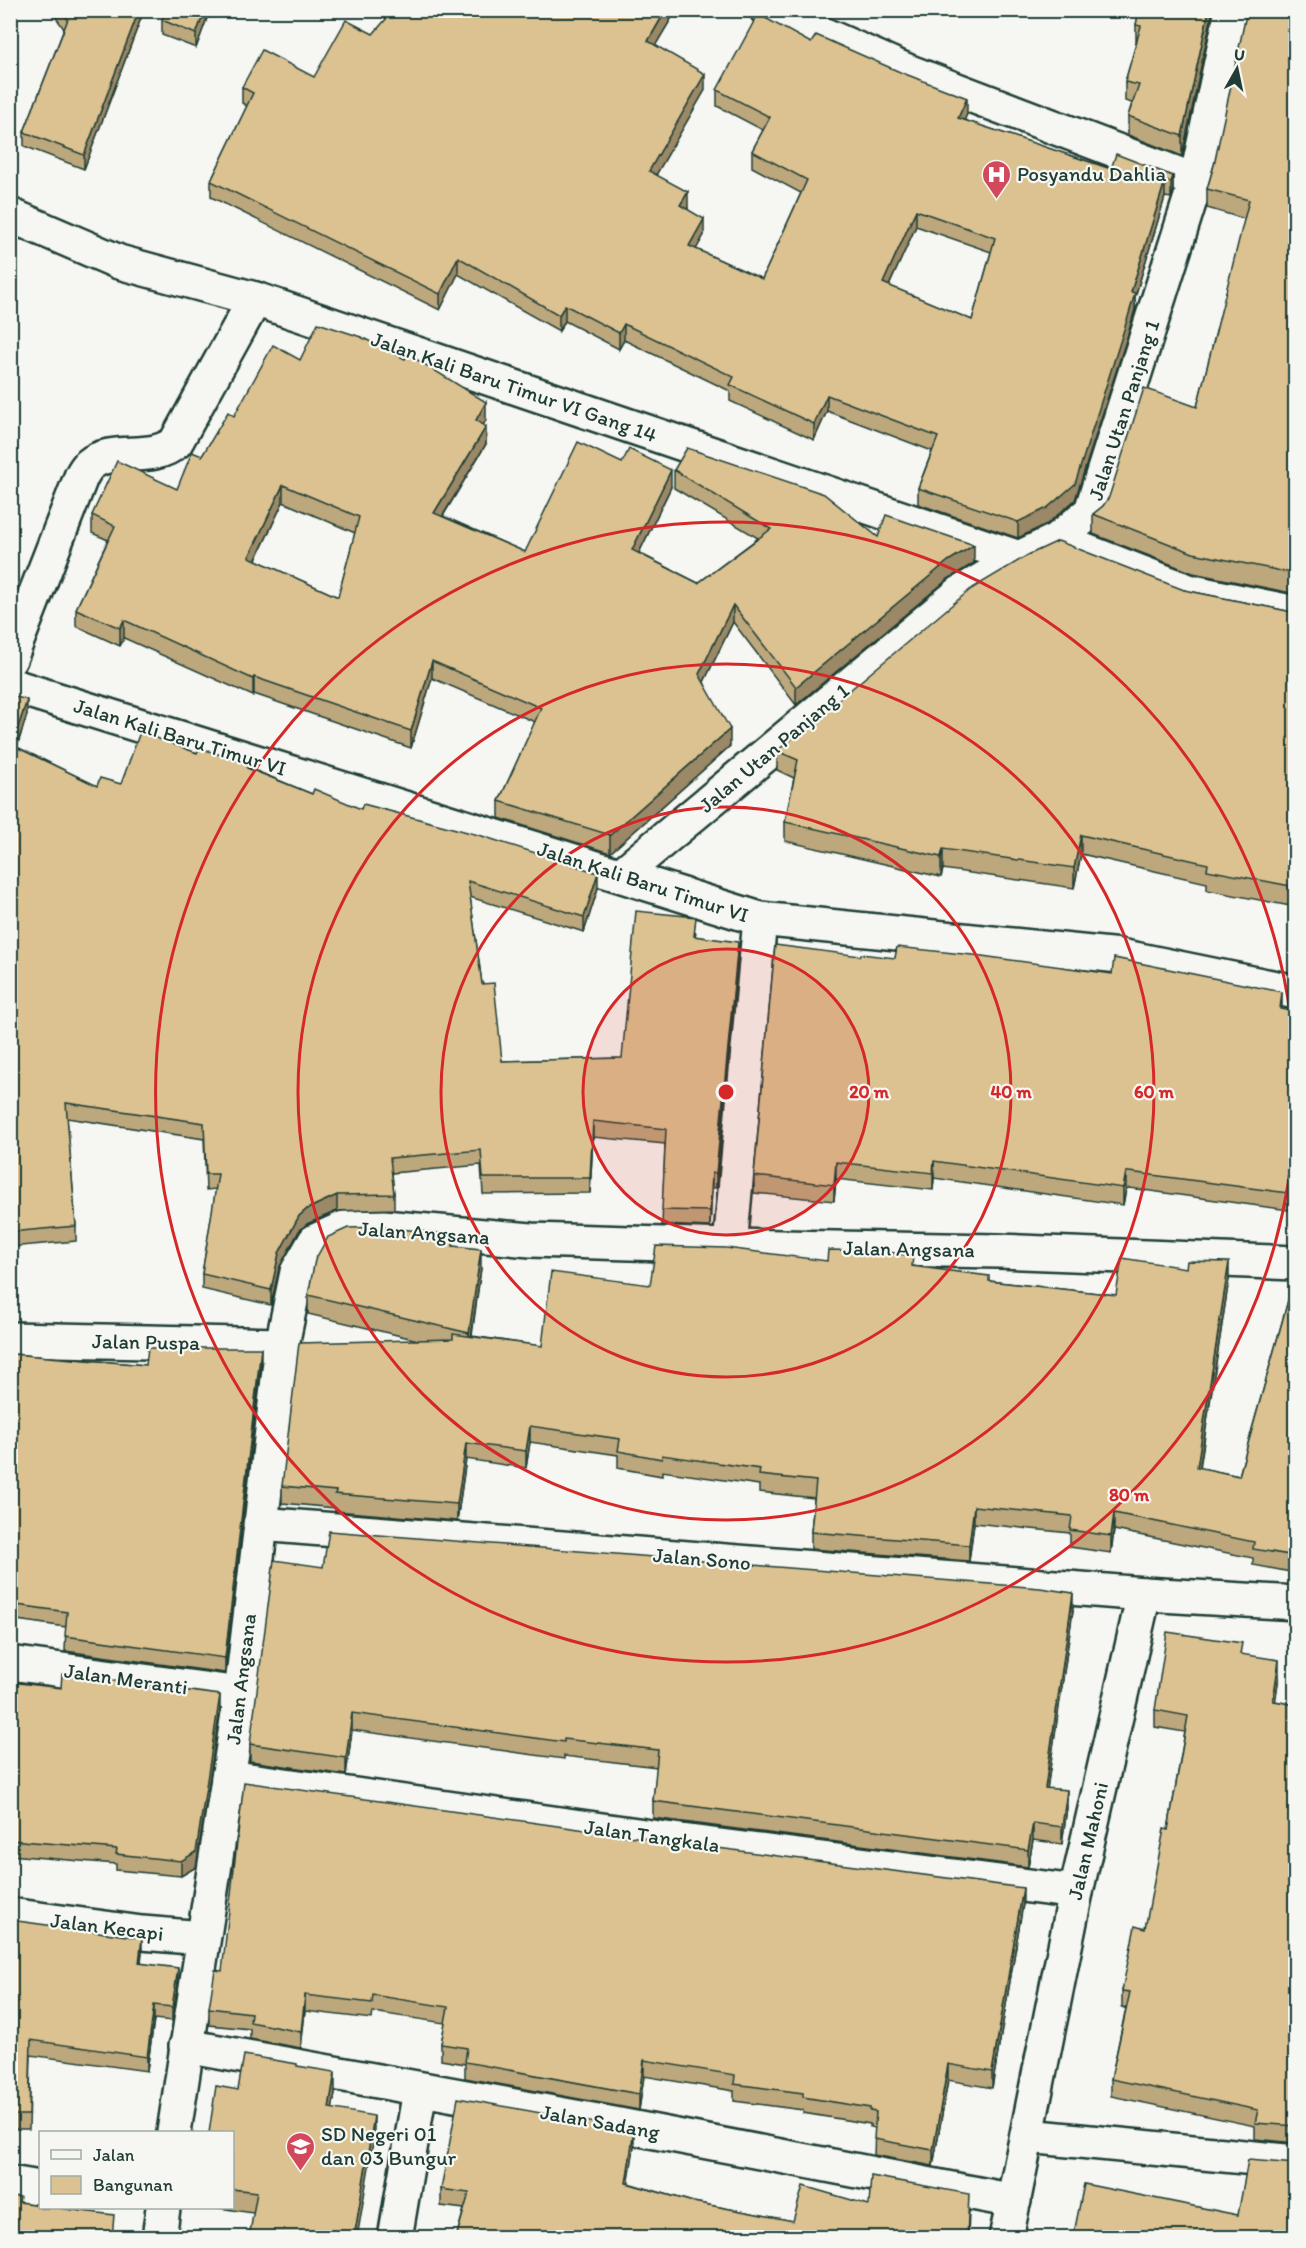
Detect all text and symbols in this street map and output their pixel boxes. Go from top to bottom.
north arrow [1207,39,1267,99]
text: U [1233,44,1246,65]
hospital icon: Posyandu Dahlia [980,158,1012,200]
place label: Posyandu Dahlia [1017,161,1166,186]
street label: Jalan Utan Panjang 1 [1083,316,1165,503]
street label: Jalan Kali Baru Timur VI Gang 14 [368,326,661,447]
street label: Jalan Utan Panjang 1 [694,677,854,818]
street label: Jalan Kali Baru Timur VI [71,692,289,781]
street label: Jalan Kali Baru Timur VI [534,836,752,928]
text: 20 m [849,1081,890,1103]
text: 40 m [990,1081,1032,1103]
text: 60 m [1134,1081,1175,1103]
centre of rings [716,1082,736,1102]
street label: Jalan Angsana [358,1215,491,1250]
street label: Jalan Angsana [843,1235,975,1262]
street label: Jalan Puspa [92,1328,200,1355]
text: 80 m [1109,1484,1150,1506]
street label: Jalan Sono [652,1542,752,1575]
street label: Jalan Angsana [220,1612,261,1746]
street label: Jalan Meranti [63,1657,189,1700]
street label: Jalan Mahoni [1062,1780,1113,1902]
street label: Jalan Tangkala [583,1814,721,1857]
street label: Jalan Kecapi [49,1907,165,1946]
street label: Jalan Sadang [539,2099,662,2144]
place label: SD Negeri 01 dan 03 Bungur [321,2121,457,2170]
school or university icon: SD Negeri 01 dan 03 Bungur [284,2130,316,2172]
legend [39,2131,234,2209]
text: Jalan [93,2144,135,2166]
text: Bangunan [93,2174,173,2196]

